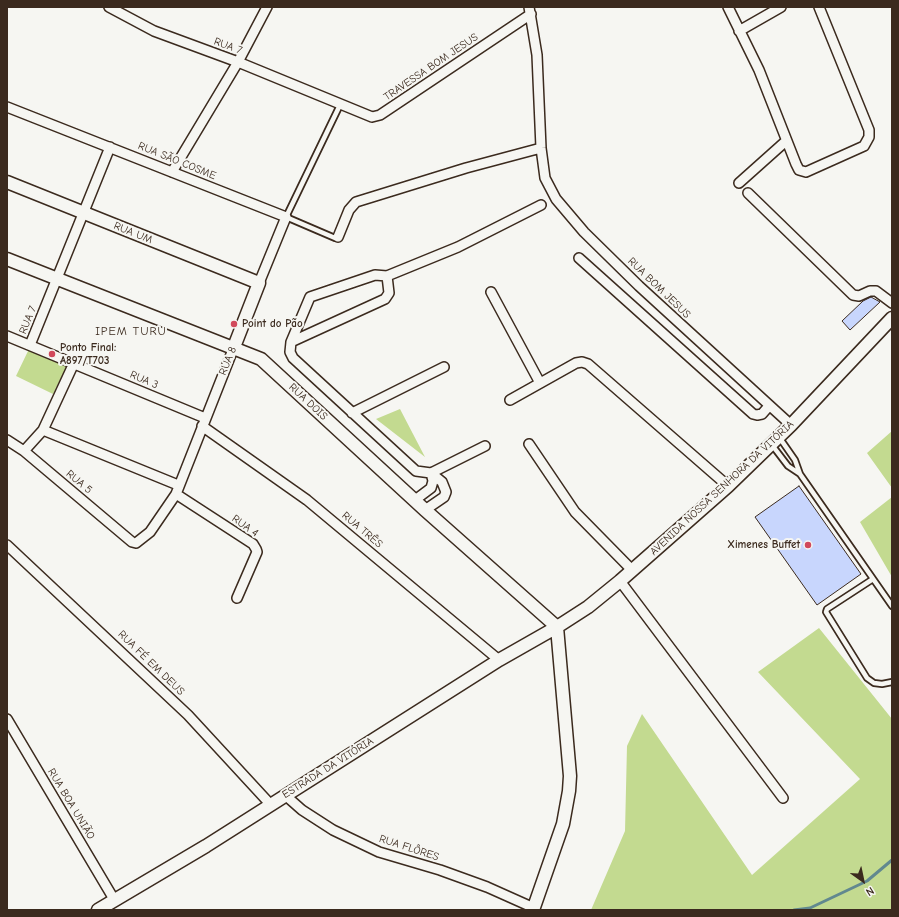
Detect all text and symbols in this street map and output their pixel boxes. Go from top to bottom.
street label: TRAVESSA BOM JESUS [381,30,481,104]
street label: RUA 7 [212,35,244,57]
street label: RUA SÃO COSME [136,139,218,183]
street label: RUA UM [112,219,154,247]
street label: RUA BOM JESUS [625,255,693,321]
street label: RUA 7 [16,304,40,336]
place label: Point do Pão [242,317,303,331]
marker: Point do Pão [229,319,239,329]
district label: IPEM TURU [95,325,167,339]
place label: Ponto Final: A897/T703 [60,341,116,367]
street label: RUA 8 [216,345,240,377]
marker: Ponto Final: A897/T703 [47,349,57,359]
street label: RUA 3 [128,368,160,392]
street label: RUA DOIS [286,381,330,423]
street label: AVENIDA NOSSA SENHORA DA VITÓRIA [647,418,797,558]
street label: RUA 5 [63,467,95,497]
street label: RUA TRÊS [339,509,385,551]
street label: RUA 4 [229,512,261,540]
place label: Ximenes Buffet [727,538,800,552]
marker: Ximenes Buffet [803,540,813,550]
street label: RUA FÉ EM DEUS [115,628,187,698]
street label: ESTRADA DA VITÓRIA [280,735,376,801]
street label: RUA BOA UNIÃO [45,766,97,842]
street label: RUA FLÔRES [378,832,440,864]
north arrow [843,861,883,901]
text: N [863,884,876,899]

